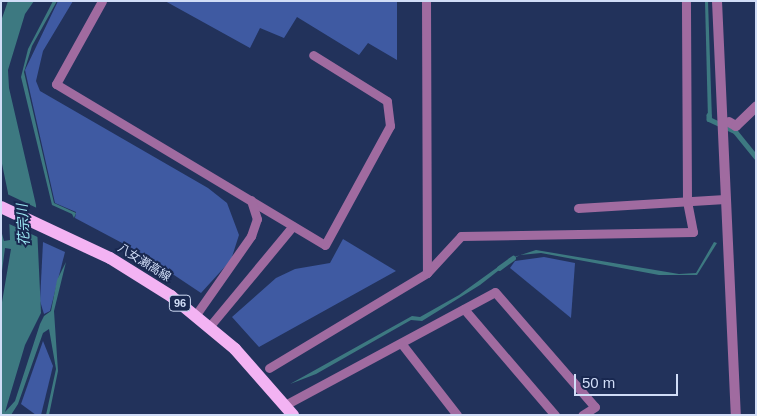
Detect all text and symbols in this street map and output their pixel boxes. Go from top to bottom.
water label: 花宗川 [14,204,32,246]
street label: 八女瀬高線 [115,241,173,285]
road number: 96 [169,294,191,312]
scale bar [577,364,681,396]
text: 50 m [582,374,615,391]

